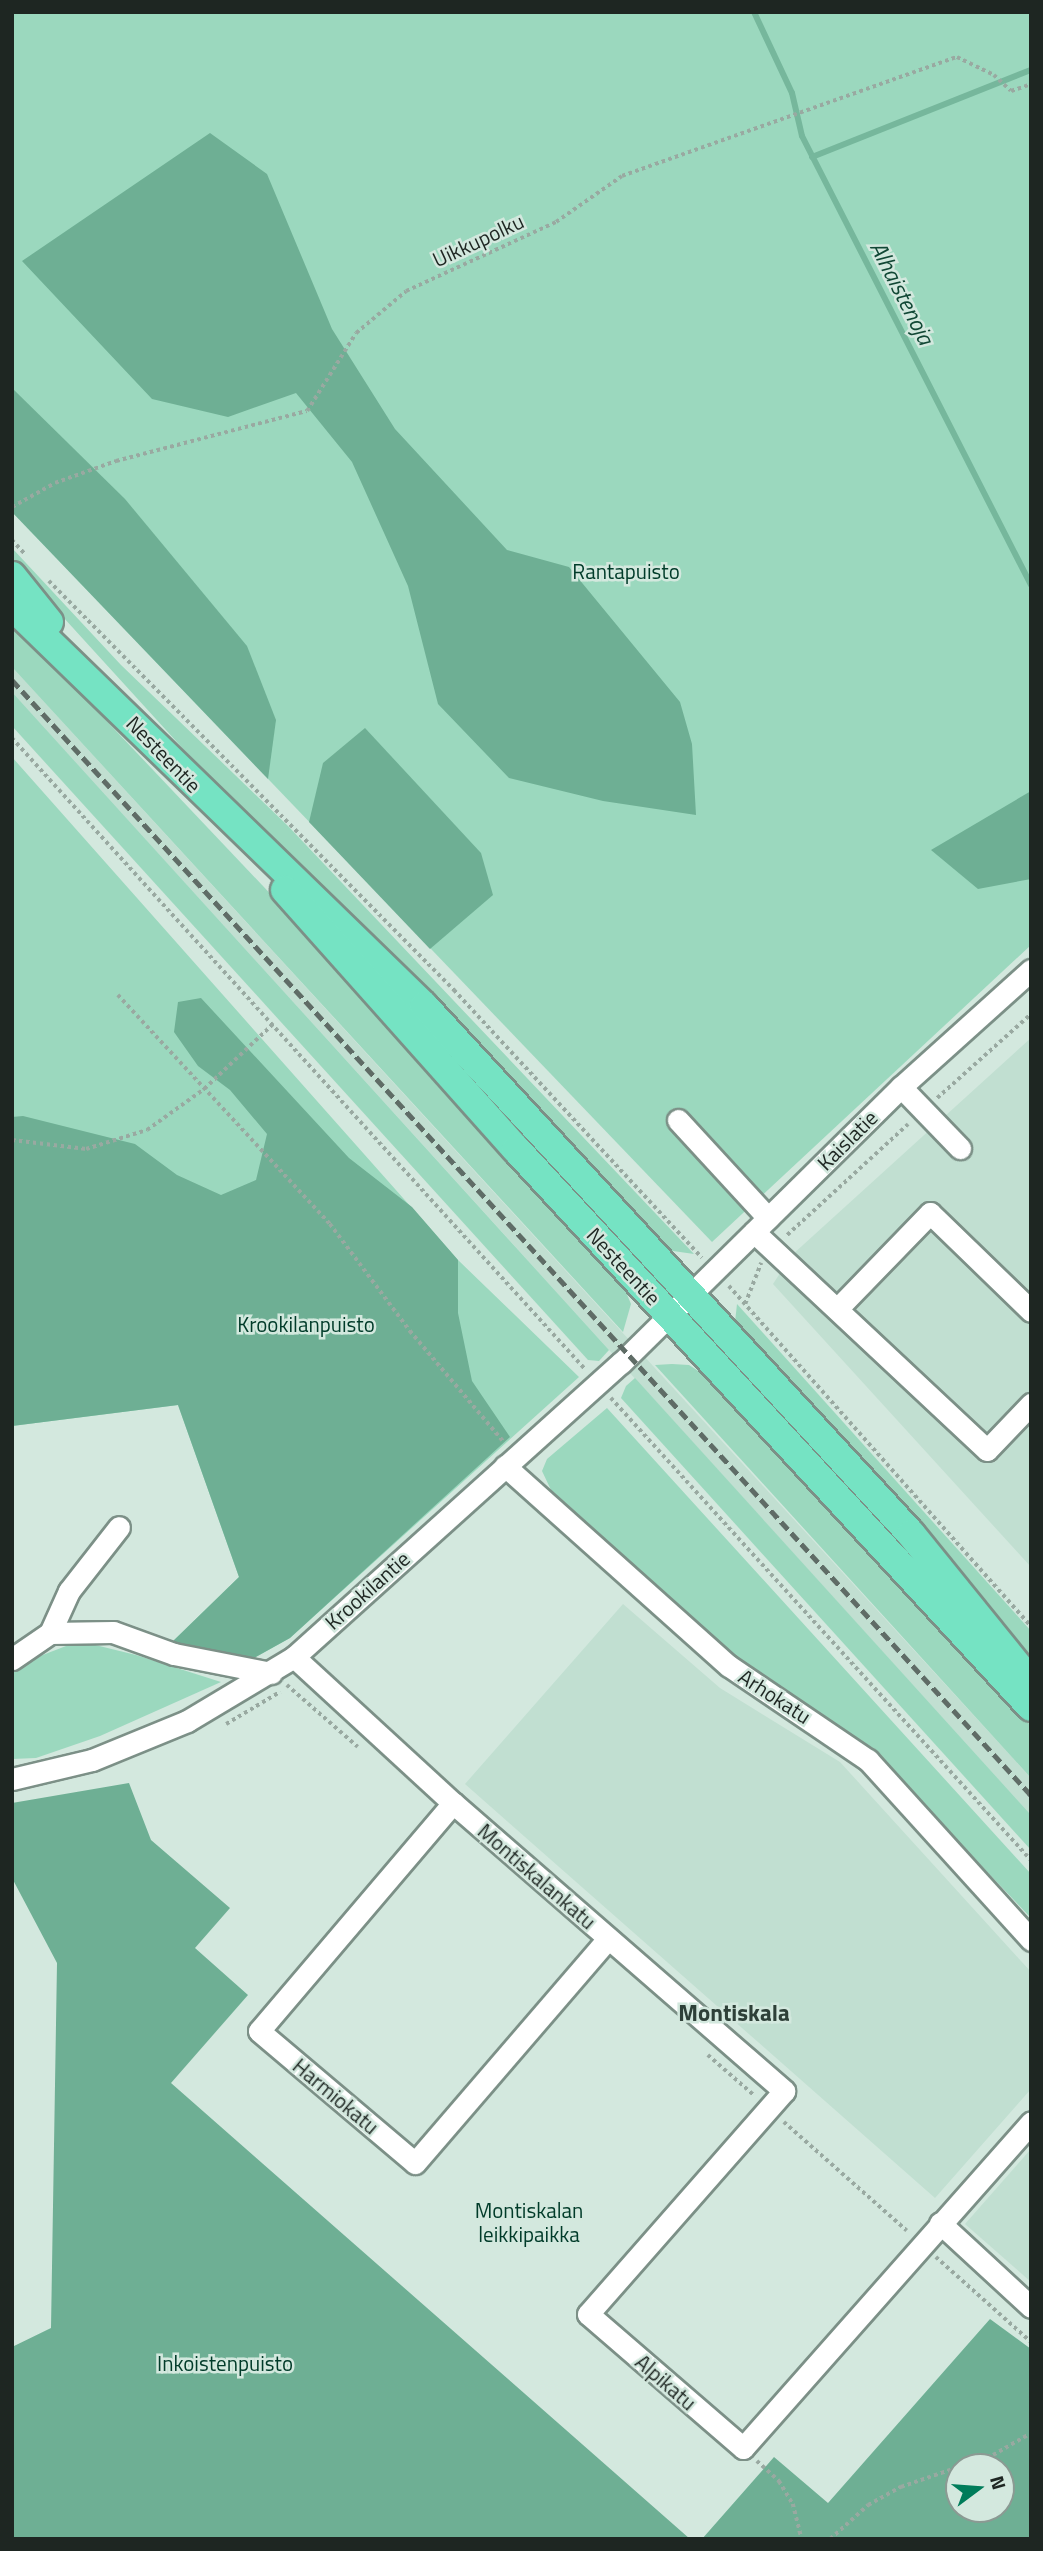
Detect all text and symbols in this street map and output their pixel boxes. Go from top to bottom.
street label: Uikkupolku [428,208,528,272]
water label: Alhaistenoja [864,237,940,349]
park label: Rantapuisto [572,558,680,584]
street label: Nesteentie [121,710,207,798]
street label: Kaislatie [812,1105,882,1175]
street label: Nesteentie [582,1222,666,1310]
park label: Krookilanpuisto [237,1311,375,1337]
street label: Krookilantie [320,1546,414,1634]
street label: Arhokatu [734,1663,816,1729]
street label: Montiskalankatu [473,1818,601,1934]
district label: Montiskala [678,1999,790,2027]
street label: Harmiokatu [288,2053,384,2139]
park label: Montiskalan leikkipaikka [475,2197,583,2247]
street label: Alpikatu [631,2349,701,2415]
park label: Inkoistenpuisto [157,2350,293,2376]
north arrow [945,2453,1015,2523]
text: N [983,2472,1014,2493]

